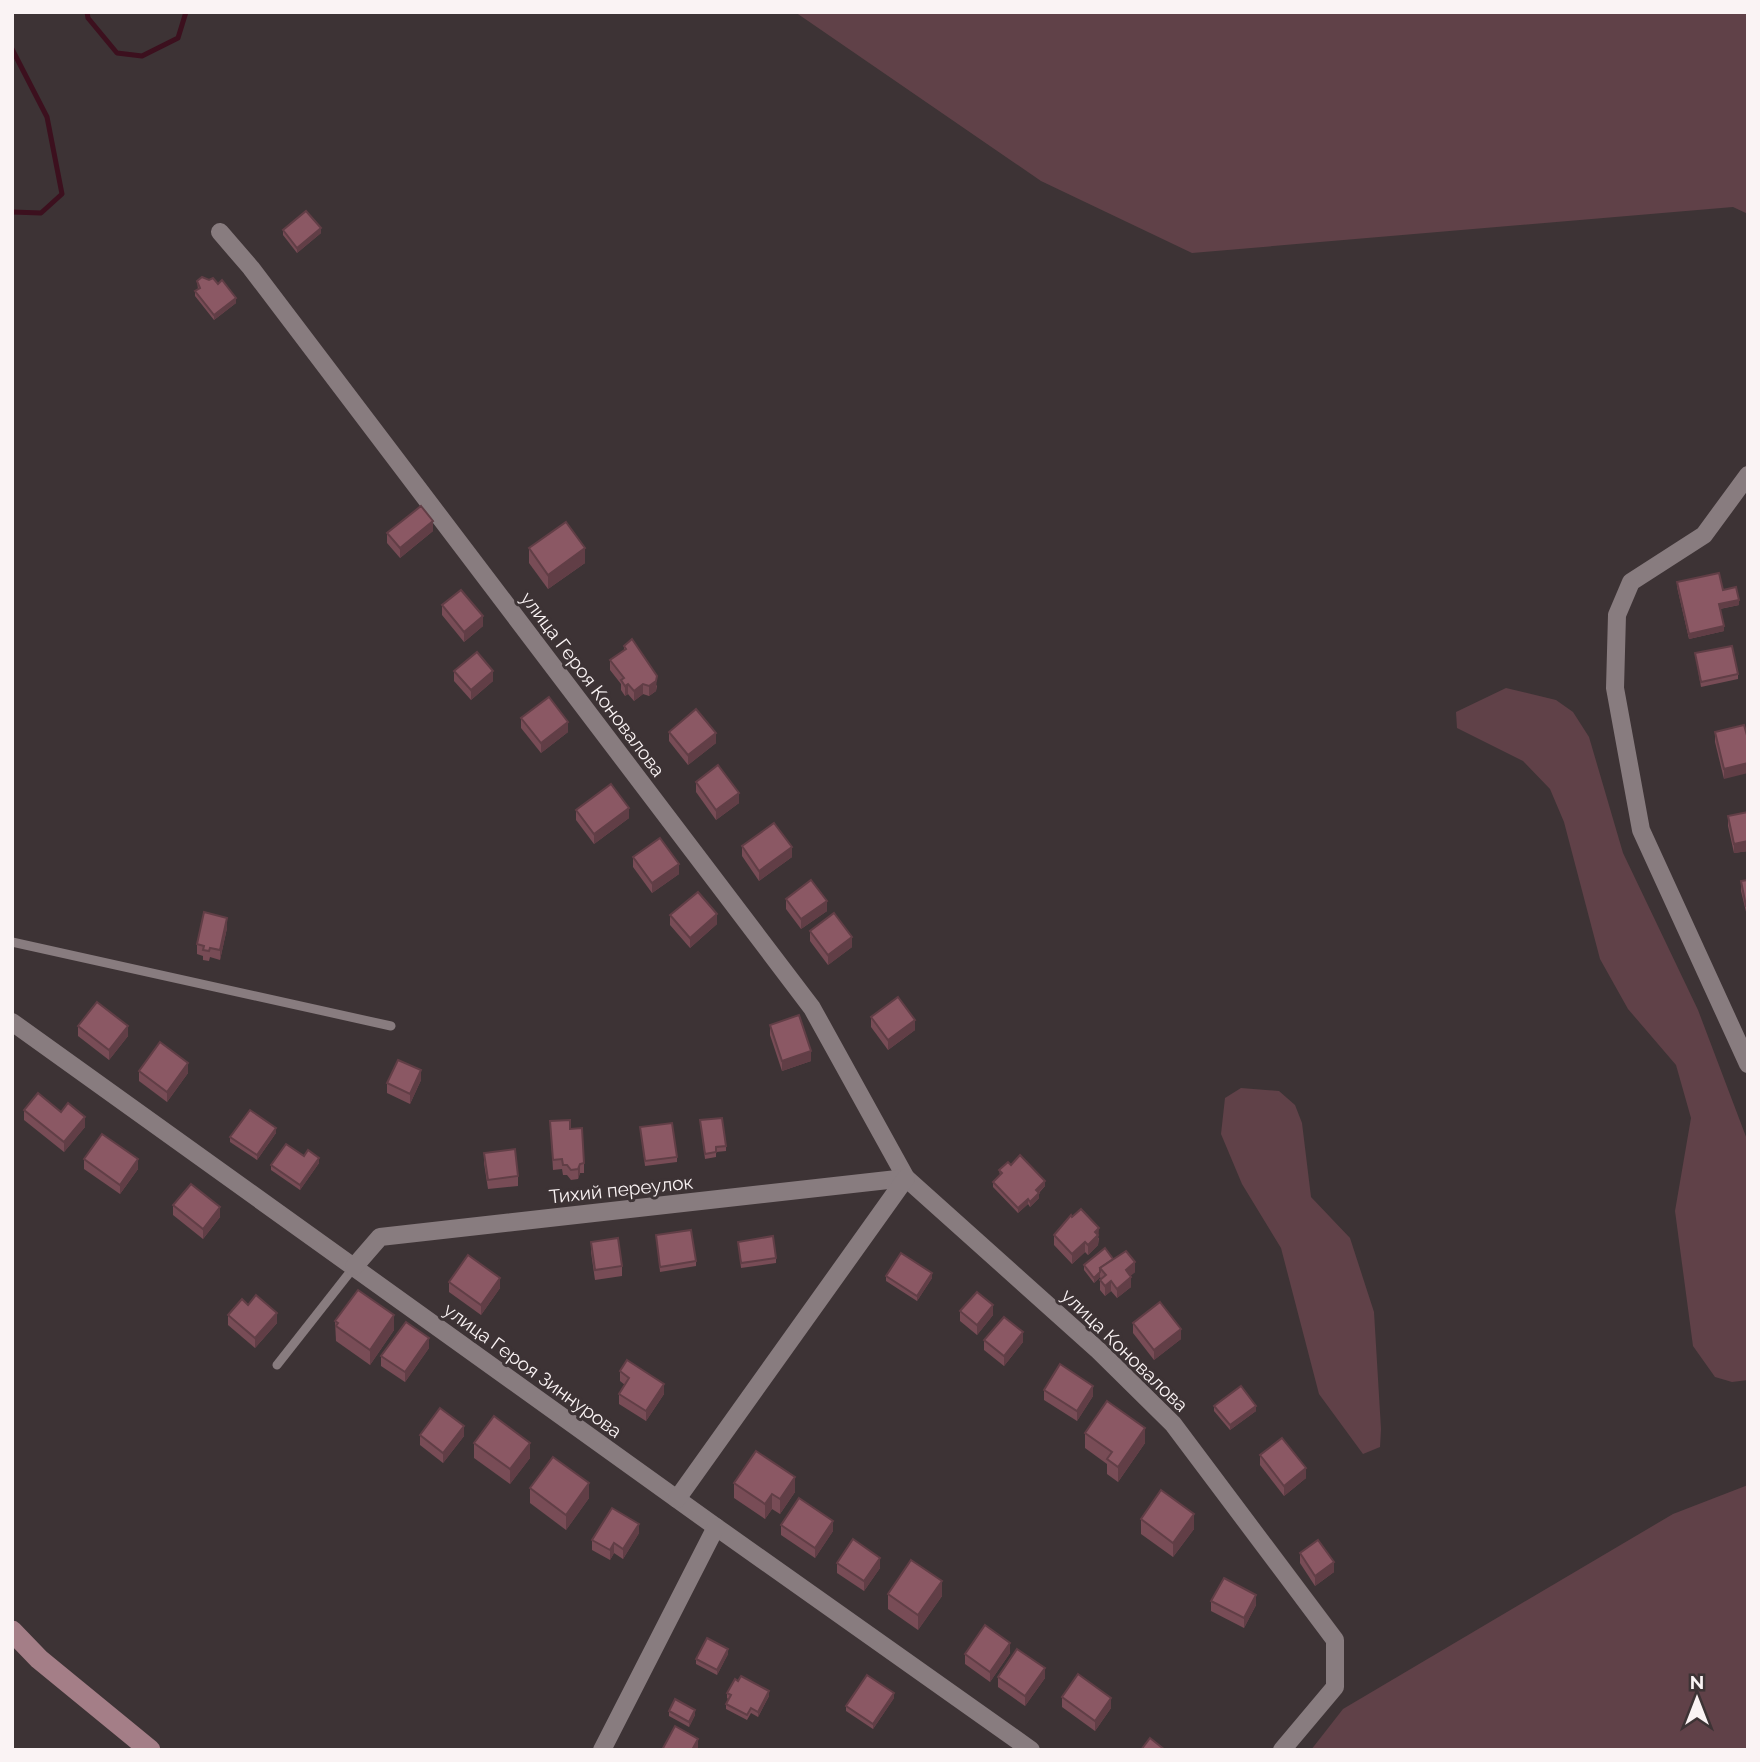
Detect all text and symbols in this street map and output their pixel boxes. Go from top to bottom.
street label: улица Героя Коновалова [516,587,670,781]
street label: Тихий переулок [548,1170,694,1208]
street label: улица Коновалова [1057,1284,1193,1416]
street label: улица Героя Зиннурова [440,1298,626,1442]
north arrow [1662,1664,1732,1734]
text: N [1690,1671,1704,1693]

